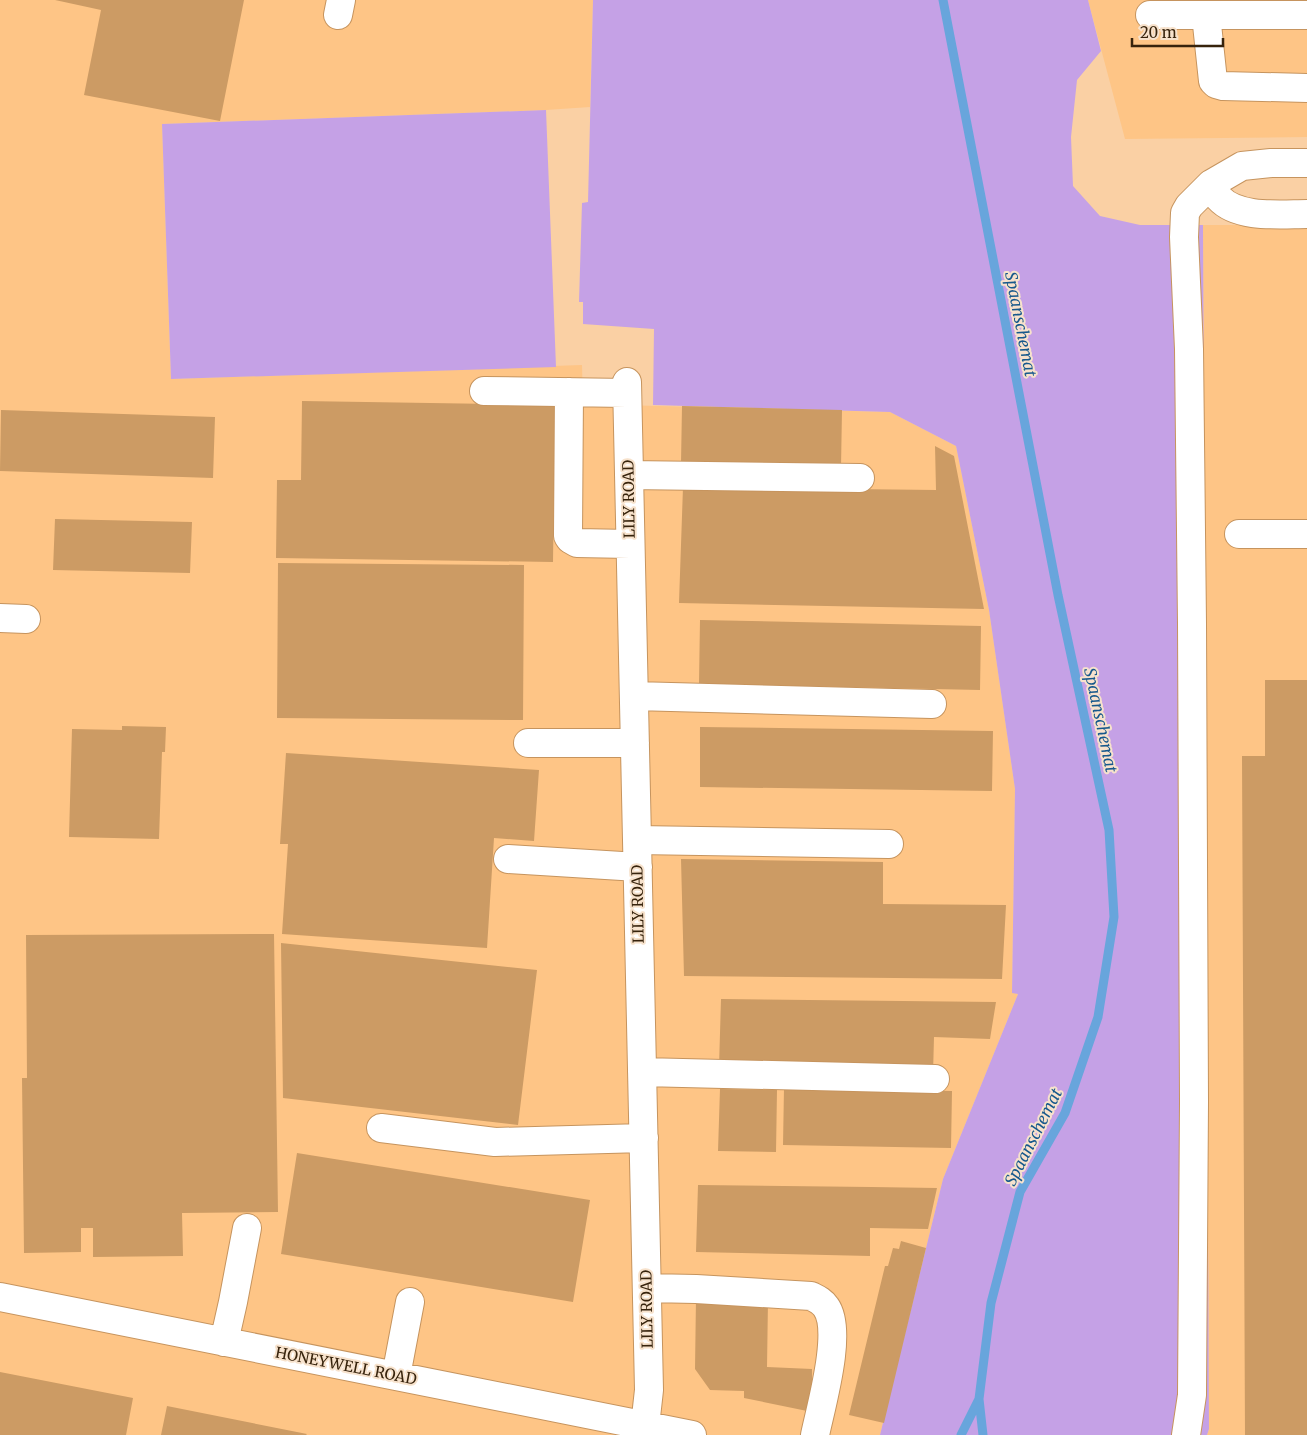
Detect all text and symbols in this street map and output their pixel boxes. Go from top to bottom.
scale bar [1132,15,1223,47]
text: 20 m [1140,23,1177,42]
water label: Spaanschemat [1001,270,1041,379]
street label: LILY ROAD [618,460,639,538]
water label: Spaanschemat [1080,666,1122,775]
street label: LILY ROAD [627,865,648,943]
water label: Spaanschemat [1000,1085,1066,1189]
street label: LILY ROAD [636,1270,657,1348]
street label: HONEYWELL ROAD [274,1342,418,1389]

